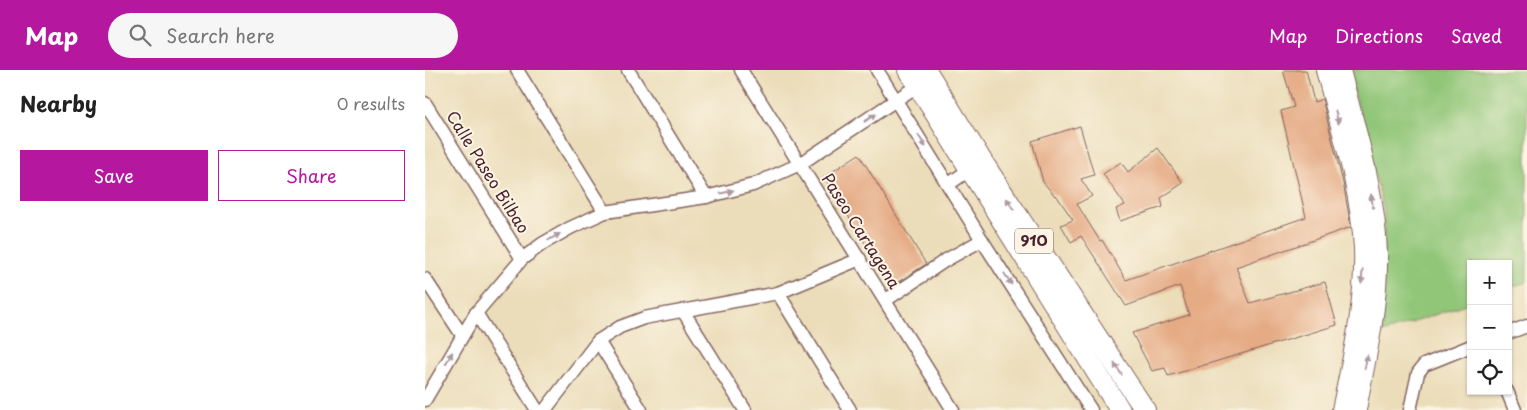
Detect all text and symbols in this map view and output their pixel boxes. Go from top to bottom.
search box [108,13,458,58]
text: Map [25,17,78,53]
icon: search [126,21,154,49]
text: Search here [166,21,275,49]
text: Map [1269,22,1307,49]
text: Directions [1335,22,1423,49]
text: Saved [1451,22,1502,49]
text: Nearby [20,87,97,119]
text: 0 results [337,91,405,115]
street label: Calle Paseo Bilbao [441,105,536,238]
one-way arrow [1333,110,1341,125]
one-way arrow [863,113,877,122]
one-way arrow [917,134,926,147]
button: Save [20,150,208,201]
button: Share [218,150,405,201]
street label: Paseo Cartagena [817,168,907,293]
one-way arrow [719,188,734,196]
one-way arrow [1368,192,1376,208]
one-way arrow [1006,197,1015,211]
road number: 910 [1015,228,1053,254]
one-way arrow [548,232,561,241]
map controls [1467,260,1512,395]
button: + [1467,260,1512,305]
one-way arrow [1358,269,1366,285]
one-way arrow [1003,272,1013,285]
button: − [1467,305,1512,350]
button: locate [1467,350,1512,395]
one-way arrow [445,351,454,365]
one-way arrow [1362,354,1370,370]
one-way arrow [1114,363,1123,376]

